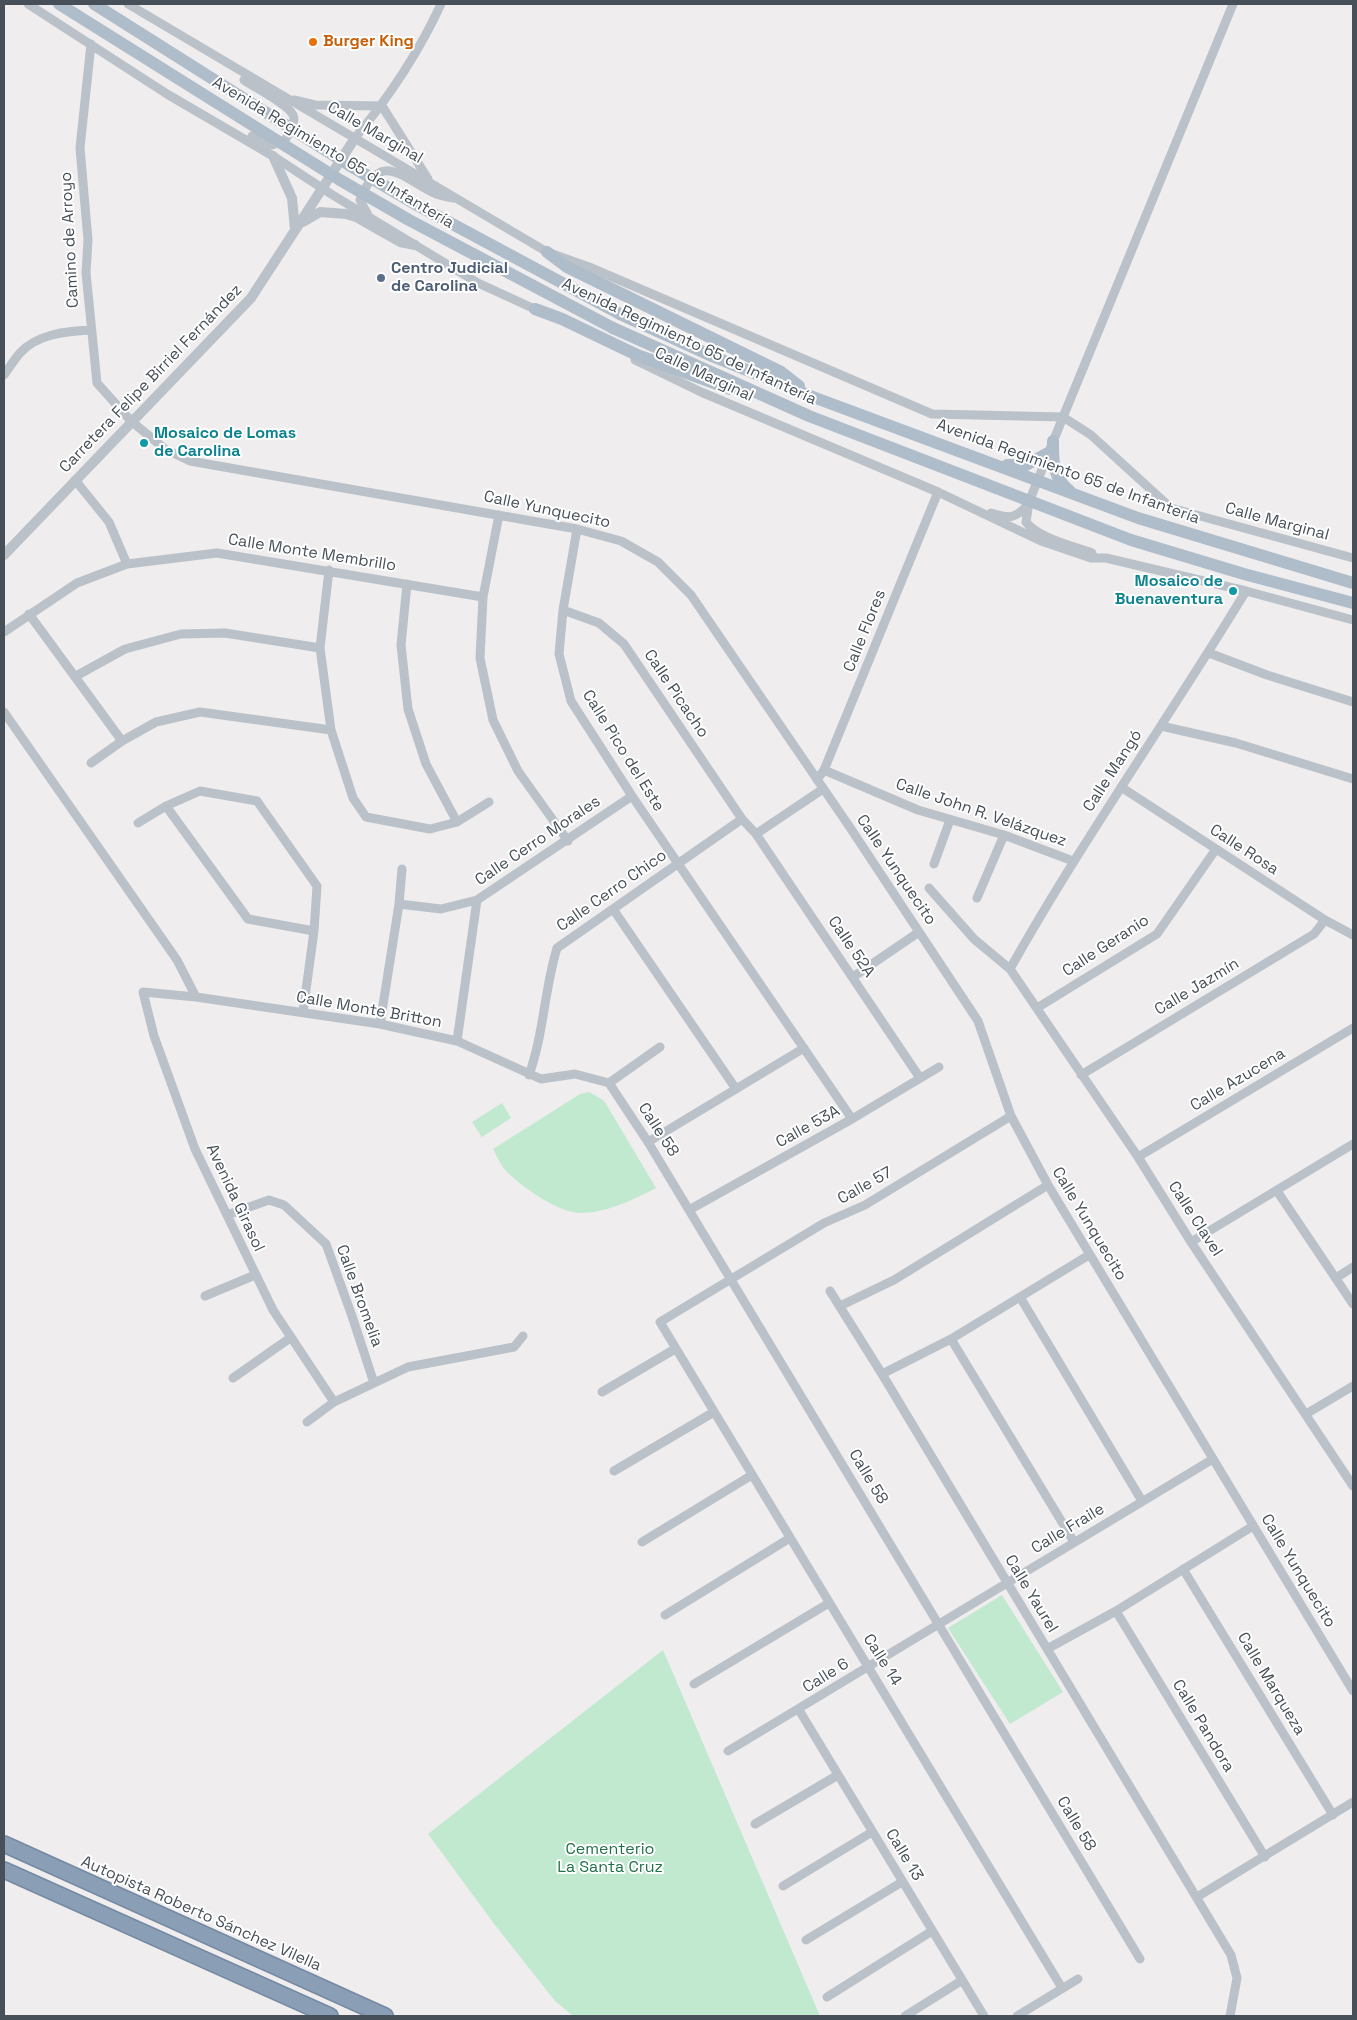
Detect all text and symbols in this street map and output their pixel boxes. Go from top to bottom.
place label: Burger King [323,32,414,52]
marker: Burger King [307,36,319,48]
street label: Avenida Regimiento 65 de Infantería [209,73,457,233]
street label: Calle Marginal [324,98,426,168]
street label: Camino de Arroyo [57,171,83,309]
place label: Centro Judicial de Carolina [391,259,508,297]
marker: Centro Judicial de Carolina [375,272,387,284]
street label: Avenida Regimiento 65 de Infantería [559,274,819,410]
street label: Carretera Felipe Birriel Fernández [56,281,246,477]
street label: Calle Marginal [652,344,756,406]
street label: Avenida Regimiento 65 de Infantería [934,415,1202,529]
place label: Mosaico de Lomas de Carolina [154,424,296,462]
marker: Mosaico de Lomas de Carolina [138,437,150,449]
street label: Calle Yunquecito [482,487,612,533]
street label: Calle Marginal [1223,499,1331,545]
street label: Calle Monte Membrillo [227,530,397,576]
place label: Mosaico de Buenaventura [1115,572,1223,610]
marker: Mosaico de Buenaventura [1227,585,1239,597]
street label: Calle Flores [840,587,890,675]
street label: Calle Picacho [639,646,713,742]
street label: Calle Pico del Este [578,687,668,815]
street label: Calle Mangó [1079,726,1147,816]
street label: Calle John R. Velázquez [893,775,1069,851]
street label: Calle Cerro Morales [472,792,604,890]
street label: Calle Yunquecito [852,811,940,929]
street label: Calle Rosa [1206,821,1282,879]
street label: Calle Cerro Chico [553,846,671,936]
street label: Calle Geranio [1059,911,1153,981]
street label: Calle 52A [823,913,879,981]
street label: Calle Jazmín [1151,954,1243,1020]
street label: Calle Monte Britton [295,988,443,1032]
street label: Calle Azucena [1187,1044,1289,1116]
street label: Calle 58 [633,1099,683,1161]
street label: Calle 53A [773,1102,843,1152]
street label: Avenida Girasol [202,1141,268,1255]
street label: Calle 57 [834,1163,896,1209]
street label: Calle Yunquecito [1048,1164,1130,1284]
street label: Calle Clavel [1164,1178,1226,1260]
street label: Calle Bromelia [332,1242,386,1350]
street label: Calle 58 [844,1446,892,1508]
street label: Calle Fraile [1028,1500,1108,1558]
street label: Calle Yunquecito [1257,1511,1339,1631]
street label: Calle Yaurel [1000,1552,1062,1636]
street label: Calle Marqueza [1233,1629,1309,1739]
street label: Calle 14 [859,1630,905,1690]
street label: Calle 6 [799,1654,853,1698]
street label: Calle Pandora [1168,1676,1238,1776]
street label: Calle 58 [1052,1793,1100,1855]
street label: Calle 13 [881,1826,927,1884]
park label: Cementerio La Santa Cruz [557,1840,663,1878]
street label: Autopista Roberto Sánchez Vilella [78,1852,324,1976]

